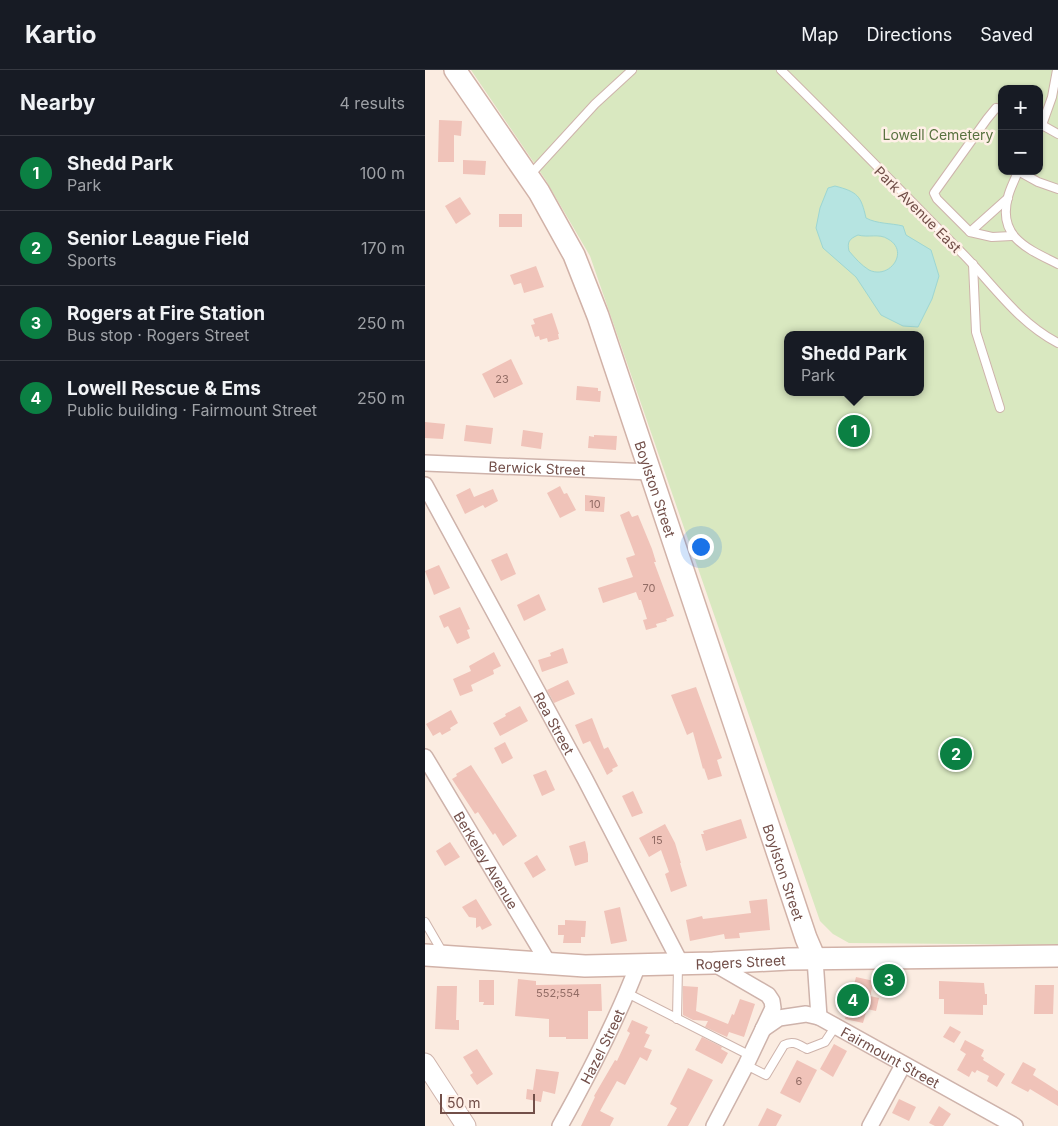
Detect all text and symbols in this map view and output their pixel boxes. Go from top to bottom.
text: Kartio [25,20,96,49]
text: Map [801,24,839,45]
text: Directions [867,24,952,45]
text: Saved [980,24,1033,45]
map controls [998,85,1043,175]
button: + [998,85,1043,130]
text: Nearby [20,90,95,115]
text: 4 results [340,93,405,113]
park label: Lowell Cemetery [883,126,994,143]
button: − [998,130,1043,175]
text: Shedd Park [67,152,173,175]
street label: Park Avenue East [871,162,965,256]
text: 1 [33,163,39,183]
text: 100 m [360,163,405,183]
text: Park [67,175,101,195]
text: Senior League Field [67,227,249,250]
text: 2 [31,238,41,258]
text: 170 m [361,238,405,258]
text: Sports [67,250,116,270]
text: Rogers at Fire Station [67,302,265,325]
text: 3 [31,313,41,333]
text: 250 m [357,313,405,333]
text: Bus stop · Rogers Street [67,325,249,345]
popup [784,331,924,396]
text: Shedd Park [801,342,907,365]
text: Park [801,365,835,385]
house number: 23 [495,372,509,386]
text: Lowell Rescue & Ems [67,377,261,400]
text: 4 [31,388,41,408]
text: 250 m [357,388,405,408]
text: Public building · Fairmount Street [67,400,317,420]
pin: 1 [838,412,870,450]
street label: Boylston Street [632,438,680,540]
street label: Berwick Street [488,457,586,478]
house number: 10 [589,497,601,511]
your location [688,534,714,560]
house number: 70 [643,581,656,595]
street label: Rea Street [531,689,579,758]
pin: 2 [940,735,972,773]
street label: Berkeley Avenue [451,808,522,912]
street label: Boylston Street [760,822,808,923]
house number: 15 [651,833,663,847]
street label: Rogers Street [695,951,786,972]
pin: 3 [873,961,905,999]
pin: 4 [837,981,869,1019]
house number: 552;554 [536,986,580,1000]
street label: Hazel Street [576,1006,627,1086]
street label: Fairmount Street [838,1023,943,1091]
house number: 6 [796,1074,803,1088]
scale bar [440,1091,535,1114]
text: 50 m [447,1094,481,1111]

